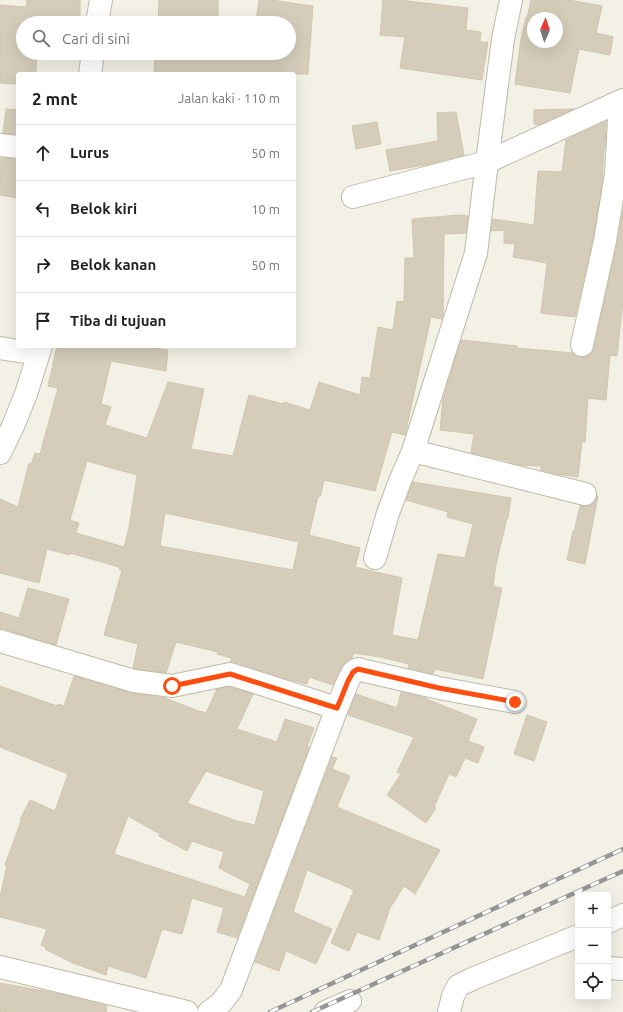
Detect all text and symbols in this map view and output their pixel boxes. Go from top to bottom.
north arrow [527,12,563,48]
search box [16,16,296,60]
icon: search [30,27,52,49]
text: Cari di sini [62,30,130,47]
text: 2 mnt [32,89,78,108]
text: Jalan kaki · 110 m [178,91,280,105]
icon: ahead [32,142,54,164]
text: Lurus [70,144,109,161]
text: 50 m [251,146,280,160]
icon: left [32,198,54,220]
text: Belok kiri [70,200,137,217]
text: 10 m [251,202,280,216]
icon: right [32,254,54,276]
text: Belok kanan [70,256,156,273]
text: 50 m [251,258,280,272]
icon: arrive [32,310,54,332]
text: Tiba di tujuan [70,312,166,329]
route start [163,677,181,695]
route end [506,693,524,711]
map controls [575,892,611,1000]
button: + [575,892,611,928]
button: − [575,928,611,964]
button: locate [575,964,611,1000]

